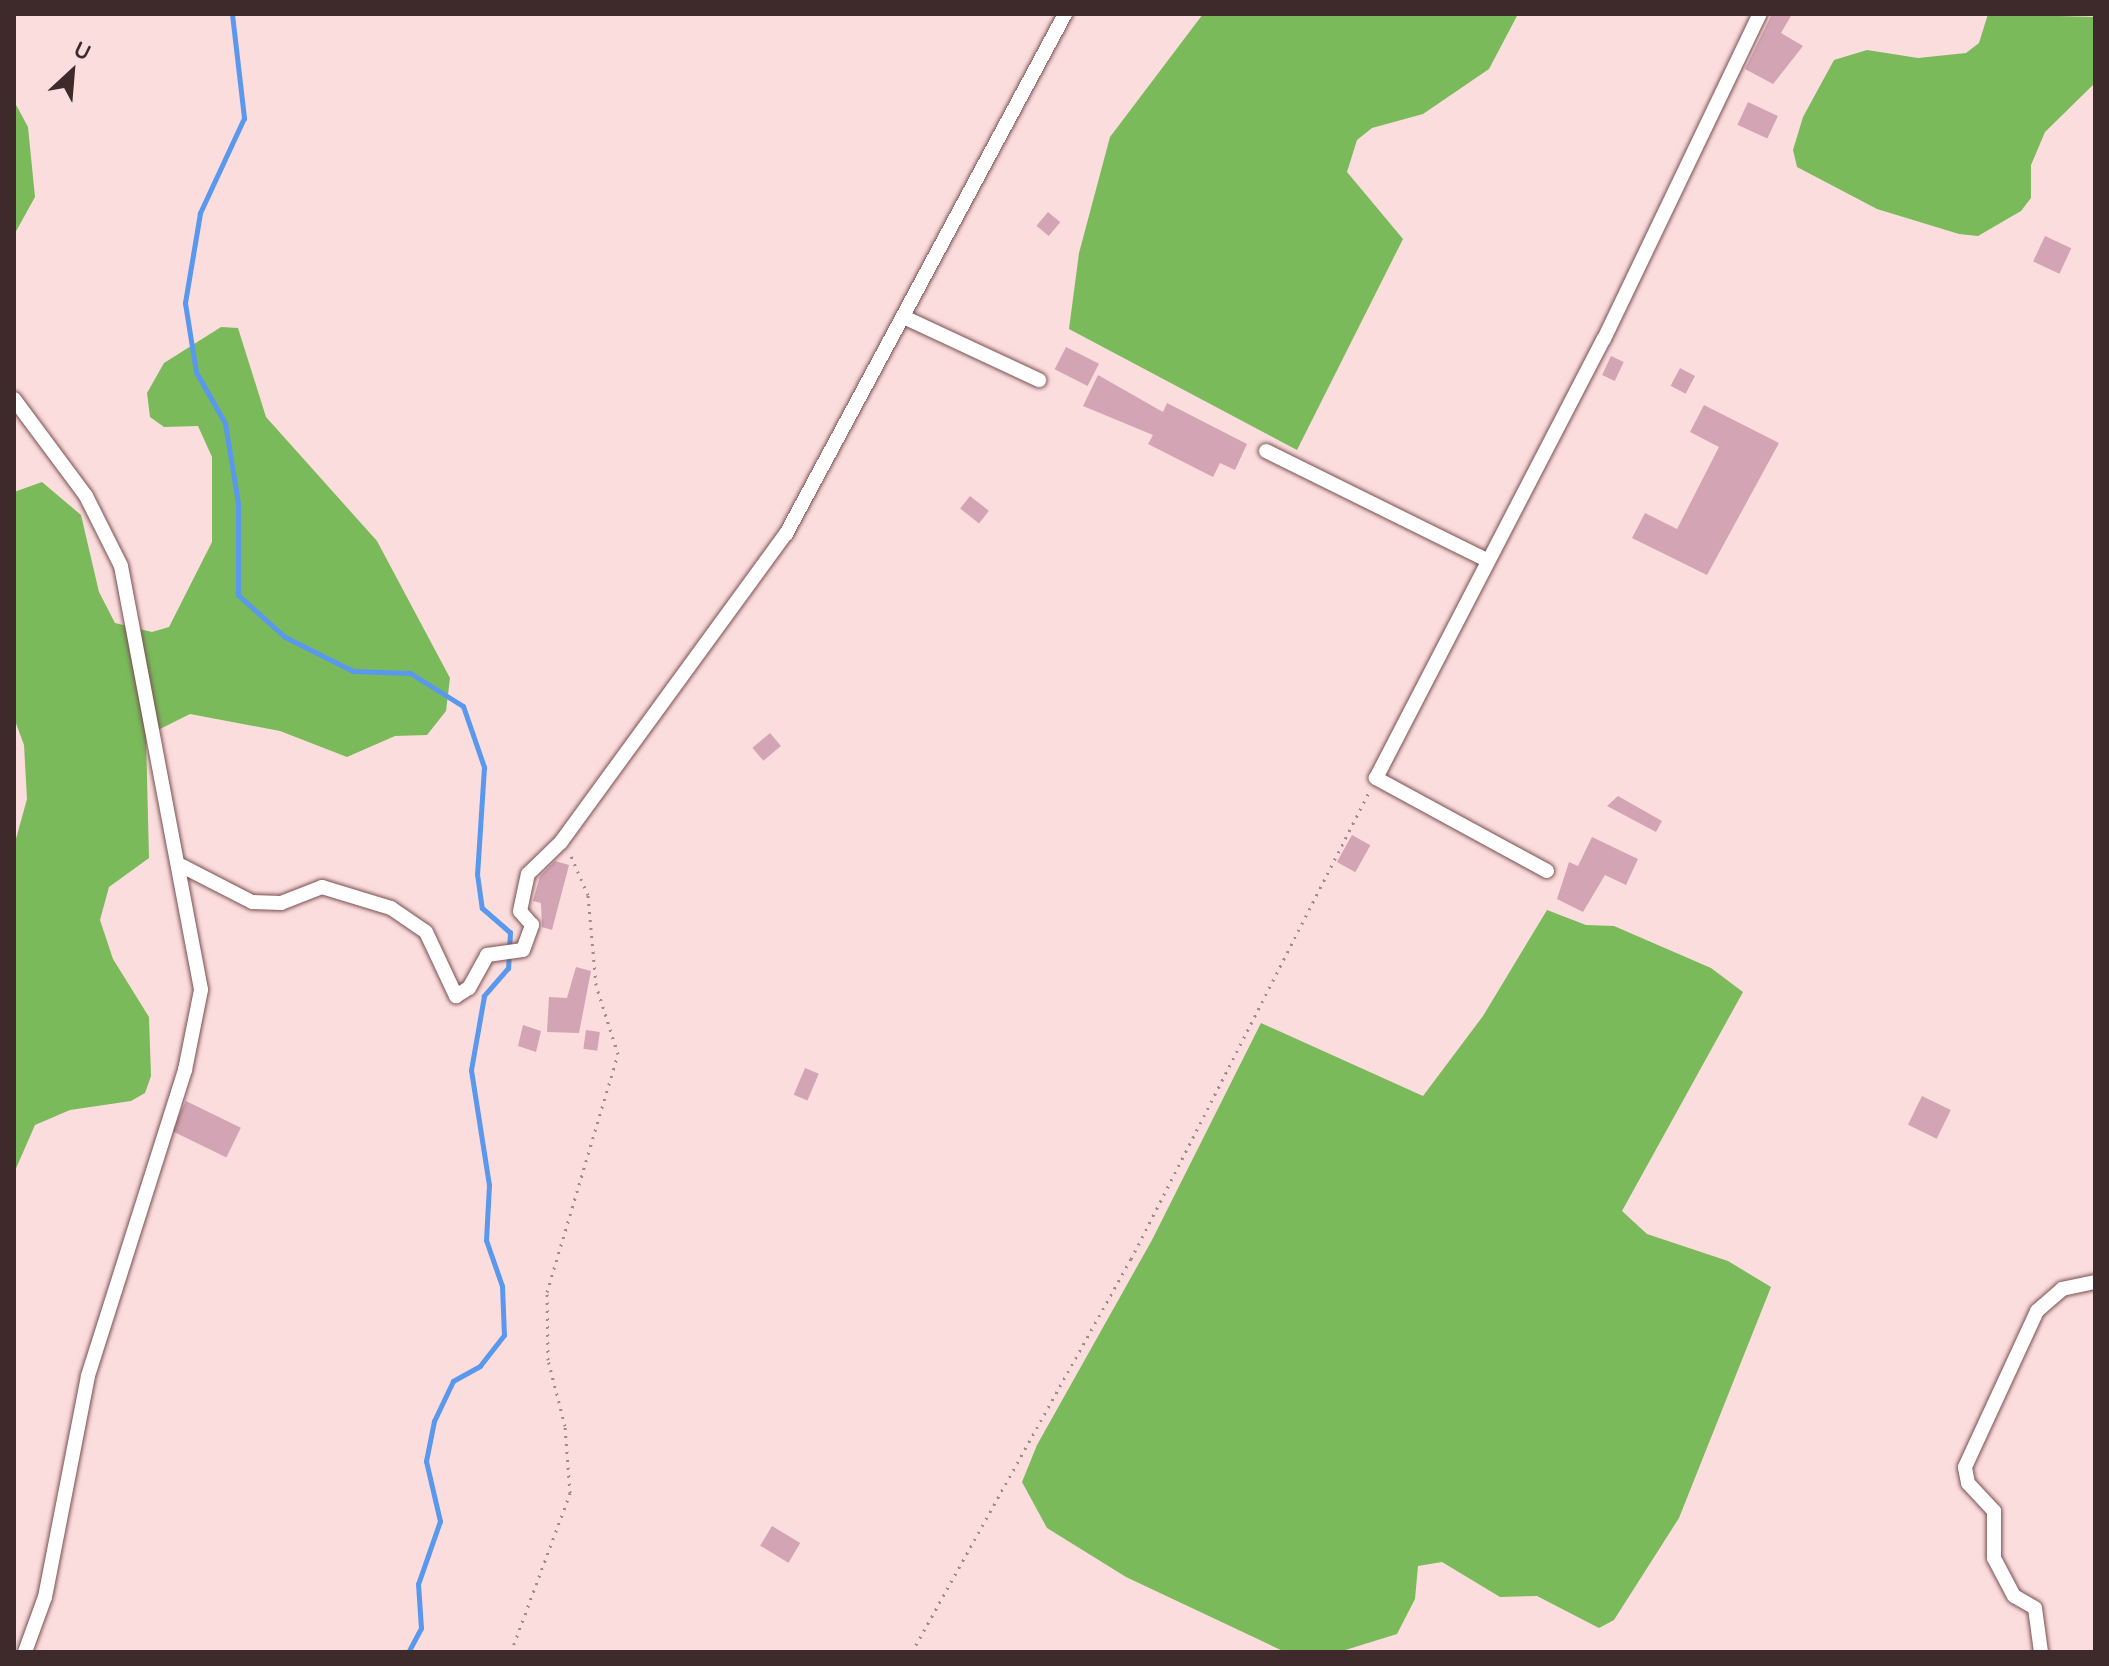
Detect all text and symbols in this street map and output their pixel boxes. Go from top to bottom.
north arrow [32,32,112,112]
text: U [69,34,96,66]

